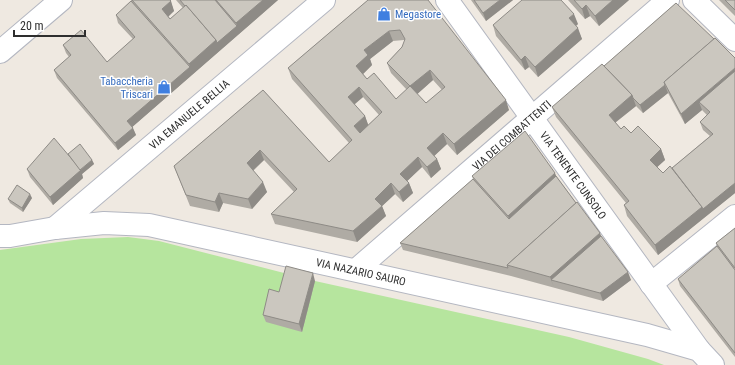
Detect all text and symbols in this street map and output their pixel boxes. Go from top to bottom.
shop icon: Megastore [376,6,392,22]
place label: Megastore [395,8,441,21]
scale bar [14,12,85,38]
text: 20 m [20,19,44,33]
place label: Tabaccheria Triscari [100,75,153,101]
street label: VIA EMANUELE BELLIA [147,77,233,152]
shop icon: Tabaccheria Triscari [156,79,172,95]
street label: VIA DEI COMBATTENTI [470,98,554,173]
street label: VIA TENENTE CUNSOLO [537,129,609,222]
street label: VIA NAZARIO SAURO [315,256,407,289]

